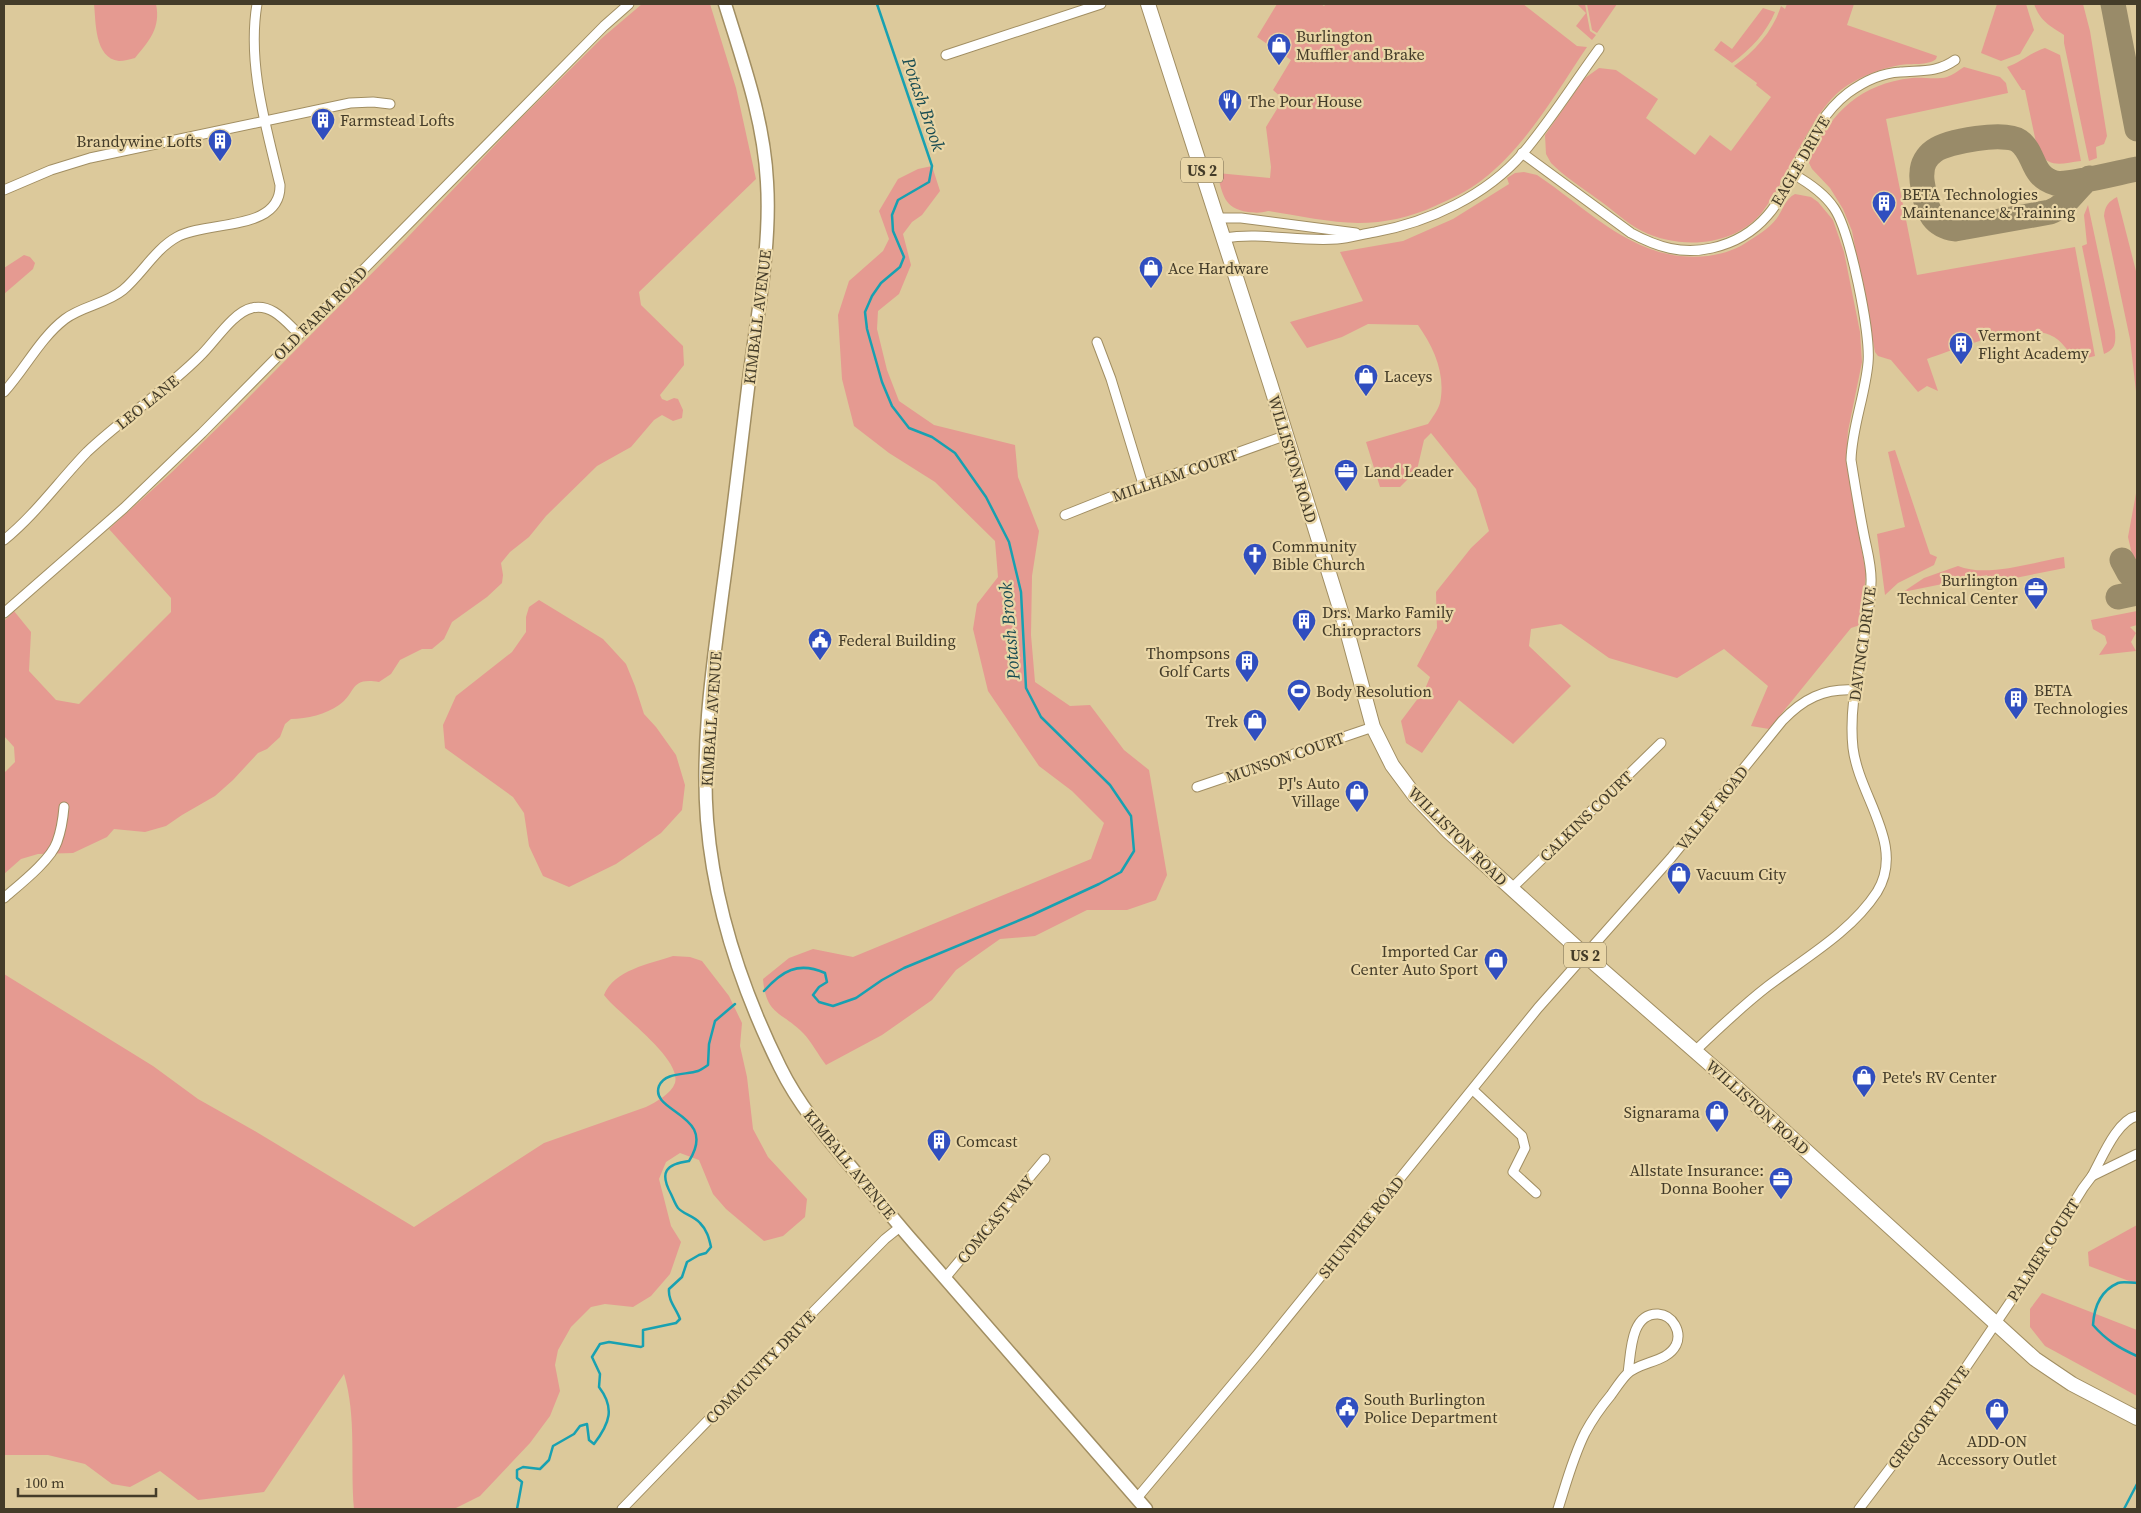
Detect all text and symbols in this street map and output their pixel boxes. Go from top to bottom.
place label: Burlington Muffler and Brake [1296,25,1425,65]
shop icon: Burlington Muffler and Brake [1266,32,1292,66]
water label: Potash Brook [896,53,952,155]
restaurant icon: The Pour House [1217,88,1243,122]
place label: The Pour House [1248,90,1362,112]
building icon: Farmstead Lofts [310,107,336,141]
place label: Farmstead Lofts [340,109,455,131]
street label: EAGLE DRIVE [1765,112,1835,210]
building icon: Brandywine Lofts [207,128,233,162]
place label: Brandywine Lofts [76,130,202,152]
road number: US 2 [1181,158,1223,182]
place label: BETA Technologies Maintenance & Training [1902,183,2075,223]
building icon: BETA Technologies Maintenance & Training [1871,190,1897,224]
street label: KIMBALL AVENUE [738,248,776,385]
shop icon: Ace Hardware [1138,255,1164,289]
place label: Ace Hardware [1168,257,1269,279]
street label: OLD FARM ROAD [268,261,372,365]
place label: Vermont Flight Academy [1978,324,2090,364]
building icon: Vermont Flight Academy [1948,331,1974,365]
shop icon: Laceys [1353,363,1379,397]
place label: Laceys [1384,365,1433,387]
street label: LEO LANE [111,370,183,434]
street label: WILLISTON ROAD [1263,393,1323,525]
street label: MILLHAM COURT [1109,443,1241,507]
office icon: Land Leader [1333,458,1359,492]
place label: Land Leader [1364,460,1454,482]
place label: Community Bible Church [1272,535,1366,575]
church icon: Community Bible Church [1242,542,1268,576]
place label: Burlington Technical Center [1897,569,2018,609]
office icon: Burlington Technical Center [2023,576,2049,610]
water label: Potash Brook [992,581,1026,682]
street label: DAVINCI DRIVE [1843,585,1881,702]
place label: Drs. Marko Family Chiropractors [1322,601,1454,641]
building icon: Drs. Marko Family Chiropractors [1291,608,1317,642]
public building icon: Federal Building [807,627,833,661]
place label: Federal Building [838,629,956,651]
place label: Thompsons Golf Carts [1146,642,1230,682]
building icon: Thompsons Golf Carts [1234,649,1260,683]
street label: KIMBALL AVENUE [695,650,727,787]
sports icon: Body Resolution [1286,678,1312,712]
place label: BETA Technologies [2034,679,2128,719]
place label: Body Resolution [1316,680,1432,702]
building icon: BETA Technologies [2003,686,2029,720]
shop icon: Trek [1242,708,1268,742]
place label: Trek [1205,710,1238,732]
street label: MUNSON COURT [1223,726,1348,788]
street label: VALLEY ROAD [1671,761,1753,855]
street label: CALKINS COURT [1535,766,1638,866]
place label: PJ's Auto Village [1278,772,1340,812]
shop icon: PJ's Auto Village [1344,779,1370,813]
street label: WILLISTON ROAD [1403,781,1513,891]
shop icon: Vacuum City [1666,861,1692,895]
place label: Vacuum City [1696,863,1787,885]
place label: Imported Car Center Auto Sport [1351,940,1479,980]
road number: US 2 [1564,942,1606,968]
shop icon: Imported Car Center Auto Sport [1483,947,1509,981]
street label: WILLISTON ROAD [1701,1055,1815,1159]
shop icon: Pete's RV Center [1851,1064,1877,1098]
place label: Pete's RV Center [1882,1066,1997,1088]
shop icon: Signarama [1704,1099,1730,1133]
place label: Signarama [1624,1101,1701,1123]
street label: KIMBALL AVENUE [799,1105,901,1224]
building icon: Comcast [926,1128,952,1162]
place label: Comcast [956,1130,1018,1152]
place label: Allstate Insurance: Donna Booher [1629,1159,1764,1199]
office icon: Allstate Insurance: Donna Booher [1768,1166,1794,1200]
street label: COMCAST WAY [951,1170,1039,1268]
street label: SHUNPIKE ROAD [1313,1171,1409,1283]
street label: PALMER COURT [2002,1194,2085,1306]
street label: COMMUNITY DRIVE [700,1305,820,1428]
street label: GREGORY DRIVE [1882,1361,1974,1473]
place label: South Burlington Police Department [1364,1388,1498,1428]
public building icon: South Burlington Police Department [1334,1395,1360,1429]
shop icon: ADD-ON Accessory Outlet [1984,1397,2010,1431]
place label: ADD-ON Accessory Outlet [1937,1430,2058,1470]
scale bar [18,1466,155,1498]
text: 100 m [25,1472,65,1493]

